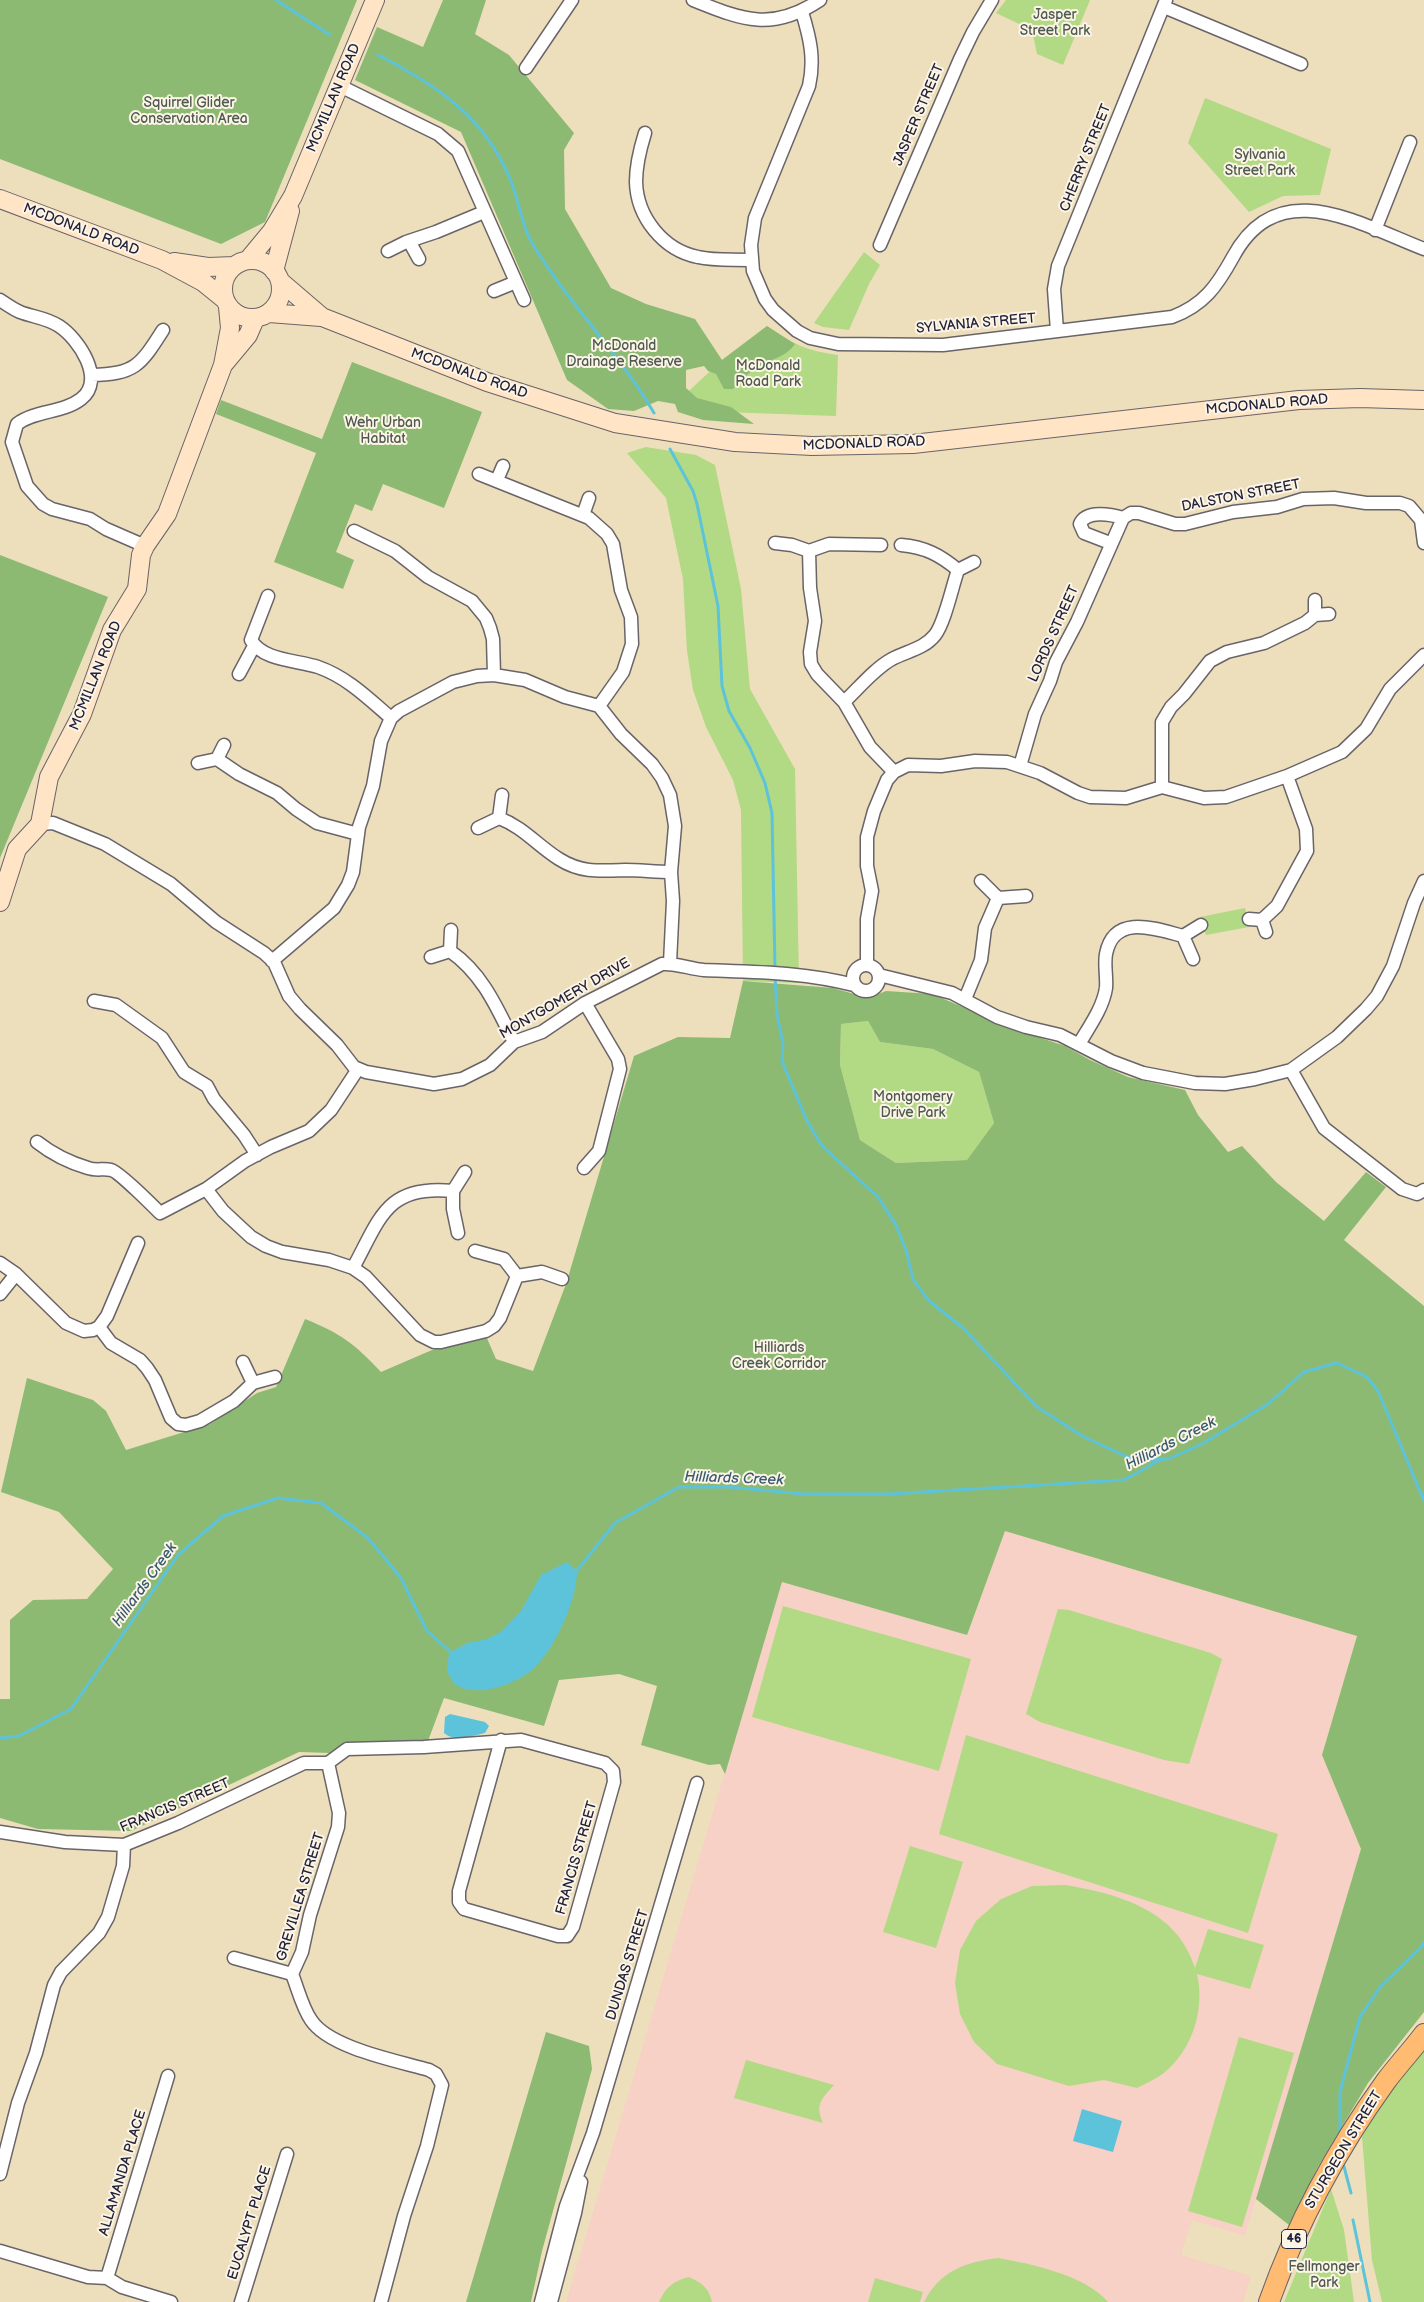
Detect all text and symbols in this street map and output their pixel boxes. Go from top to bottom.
park label: Jasper Street Park [1020,7,1090,40]
street label: MCMILLAN ROAD [304,41,364,155]
street label: JASPER STREET [890,62,948,168]
park label: Squirrel Glider Conservation Area [130,95,248,128]
street label: CHERRY STREET [1057,102,1115,214]
park label: Sylvania Street Park [1225,147,1295,180]
street label: MCDONALD ROAD [21,200,141,260]
street label: SYLVANIA STREET [915,310,1037,338]
park label: McDonald Drainage Reserve [566,338,682,371]
street label: MCDONALD ROAD [408,345,530,403]
park label: McDonald Road Park [735,358,801,391]
street label: MCDONALD ROAD [1205,391,1329,419]
park label: Wehr Urban Habitat [345,415,421,448]
street label: MCDONALD ROAD [802,433,926,455]
street label: DALSTON STREET [1180,476,1302,516]
street label: LORDS STREET [1025,583,1083,685]
street label: MCMILLAN ROAD [66,619,126,733]
street label: MONTGOMERY DRIVE [497,955,633,1043]
park label: Montgomery Drive Park [873,1089,953,1122]
park label: Hilliards Creek Corridor [732,1340,826,1372]
water label: Hilliards Creek [1123,1413,1219,1475]
water label: Hilliards Creek [684,1468,784,1490]
water label: Hilliards Creek [109,1540,181,1630]
street label: FRANCIS STREET [118,1775,232,1837]
street label: FRANCIS STREET [553,1799,601,1917]
street label: GREVILLEA STREET [273,1831,329,1963]
street label: DUNDAS STREET [603,1908,653,2022]
street label: STURGEON STREET [1302,2088,1386,2212]
street label: ALLAMANDA PLACE [96,2108,150,2238]
street label: EUCALYPT PLACE [225,2164,275,2282]
road number: 46 [1282,2230,1306,2248]
park label: Fellmonger Park [1288,2259,1360,2292]

